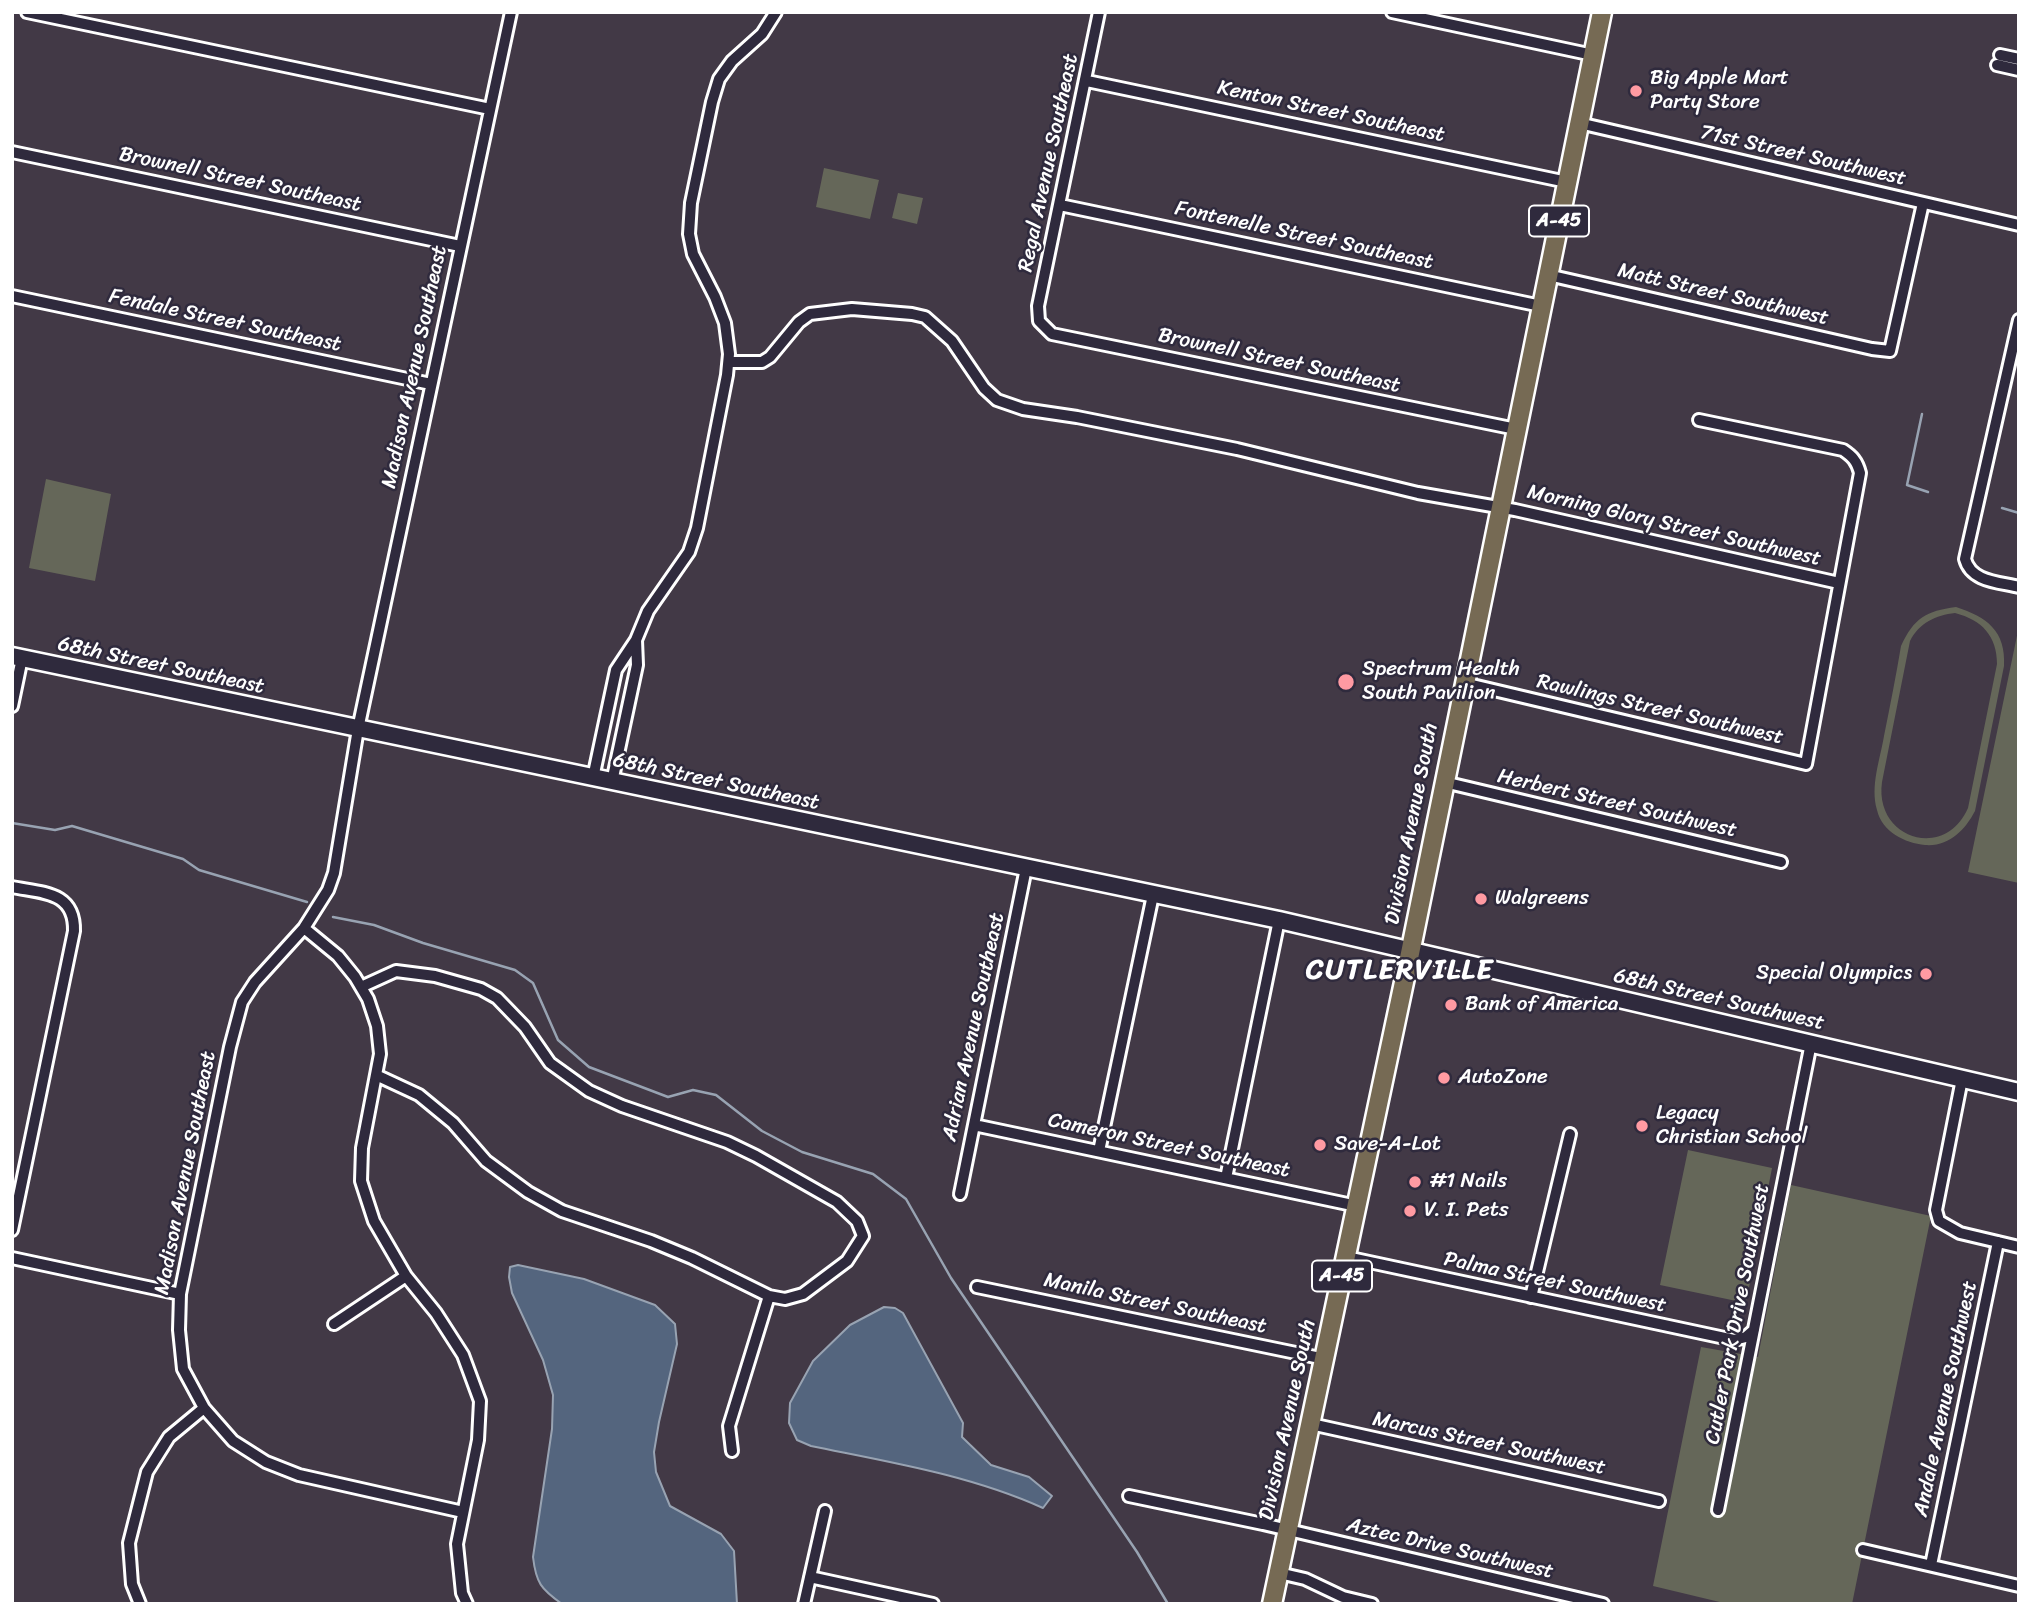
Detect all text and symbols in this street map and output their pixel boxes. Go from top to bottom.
street label: Regal Avenue Southeast [1014,52,1084,274]
place label: Big Apple Mart Party Store [1650,66,1789,116]
street label: Kenton Street Southeast [1215,76,1447,148]
marker: Big Apple Mart Party Store [1628,83,1644,99]
street label: 71st Street Southwest [1698,120,1908,192]
street label: Brownell Street Southeast [117,142,363,218]
street label: Fontenelle Street Southeast [1173,196,1435,276]
road number: A-45 [1529,206,1589,236]
street label: Madison Avenue Southeast [377,243,453,491]
street label: Matt Street Southwest [1615,258,1831,332]
street label: Fendale Street Southeast [106,284,344,358]
street label: Brownell Street Southeast [1156,323,1402,399]
street label: Morning Glory Street Southwest [1525,480,1823,572]
street label: 68th Street Southeast [55,632,267,700]
place label: Spectrum Health South Pavilion [1362,657,1520,707]
street label: Rawlings Street Southwest [1534,669,1786,751]
marker: Spectrum Health South Pavilion [1336,672,1356,692]
street label: Division Avenue South [1380,721,1444,927]
street label: 68th Street Southeast [610,748,822,816]
street label: Herbert Street Southwest [1495,764,1739,844]
place label: Walgreens [1495,886,1589,912]
marker: Walgreens [1473,891,1489,907]
street label: Adrian Avenue Southeast [937,910,1011,1144]
district label: CUTLERVILLE [1309,954,1491,988]
place label: Special Olympics [1756,961,1912,987]
street label: 68th Street Southwest [1611,963,1827,1037]
marker: Special Olympics [1918,966,1934,982]
place label: Bank of America [1465,992,1618,1018]
marker: Bank of America [1443,997,1459,1013]
street label: Madison Avenue Southeast [150,1049,222,1297]
place label: AutoZone [1458,1065,1548,1091]
marker: AutoZone [1436,1070,1452,1086]
place label: Legacy Christian School [1656,1101,1807,1151]
street label: Cameron Street Southeast [1046,1108,1292,1184]
marker: Legacy Christian School [1634,1118,1650,1134]
place label: Save-A-Lot [1334,1132,1441,1158]
marker: Save-A-Lot [1312,1137,1328,1153]
place label: #1 Nails [1429,1169,1507,1195]
marker: #1 Nails [1407,1174,1423,1190]
street label: Cutler Park Drive Southwest [1700,1182,1776,1446]
place label: V. I. Pets [1424,1198,1509,1224]
marker: V. I. Pets [1402,1203,1418,1219]
street label: Palma Street Southwest [1442,1247,1668,1319]
road number: A-45 [1312,1260,1372,1292]
street label: Manila Street Southeast [1041,1268,1269,1340]
street label: Andale Avenue Southwest [1909,1279,1983,1519]
street label: Division Avenue South [1254,1317,1322,1523]
street label: Marcus Street Southwest [1370,1407,1608,1481]
street label: Aztec Drive Southwest [1344,1513,1556,1585]

